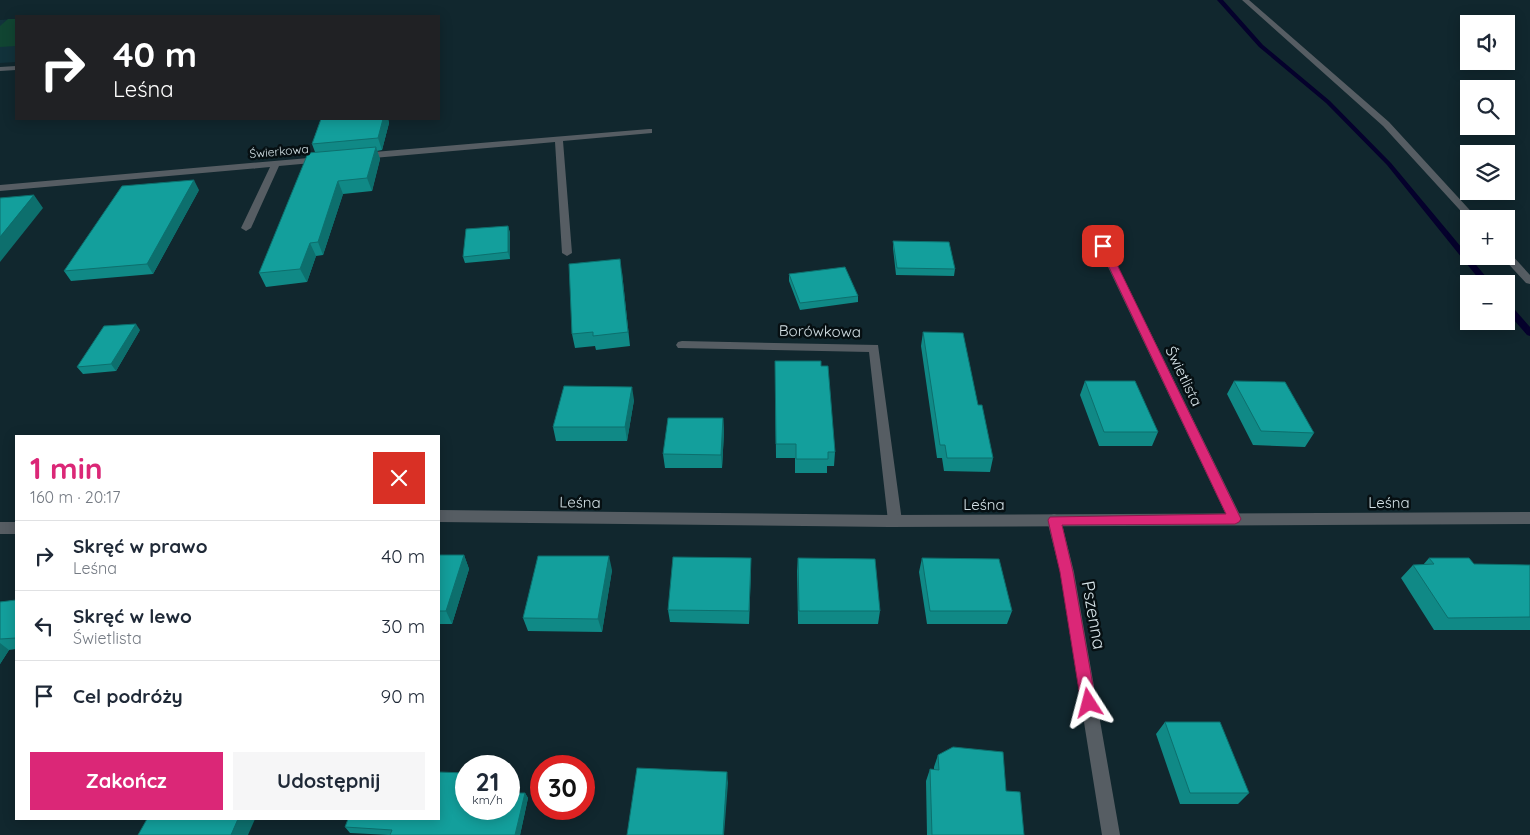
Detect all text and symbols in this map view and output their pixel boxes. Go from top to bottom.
map controls [1460,15,1515,330]
button: sound [1460,15,1515,70]
text: 40 m [113,32,197,76]
icon: right [30,35,95,100]
text: Leśna [113,75,174,103]
button: search [1460,80,1515,135]
street label: Świerkowa [249,141,309,161]
button: layers [1460,145,1515,200]
button: + [1460,210,1515,265]
pin [1082,225,1124,267]
icon: arrive [1089,232,1117,260]
button: − [1460,275,1515,330]
street label: Borówkowa [779,321,861,341]
street label: Świetlista [1161,343,1207,409]
text: 1 min [30,449,103,487]
button: close [373,452,425,504]
text: 160 m · 20:17 [30,487,120,507]
street label: Leśna [559,492,601,512]
street label: Leśna [1368,493,1410,512]
street label: Leśna [963,495,1005,514]
text: Skręć w prawo [73,534,208,558]
icon: right [30,542,58,570]
text: 40 m [381,544,425,568]
text: Leśna [73,558,117,578]
street label: Pszenna [1077,579,1111,651]
text: Skręć w lewo [73,604,192,628]
icon: left [30,612,58,640]
text: 30 m [381,614,425,638]
text: Świetlista [73,628,142,648]
position arrow [1062,676,1114,728]
icon: arrive [30,682,58,710]
text: Cel podróży [73,684,183,708]
text: 90 m [381,684,425,708]
button: Zakończ [30,752,223,810]
button: Udostępnij [233,752,425,810]
speed limit sign: 30 [530,755,595,820]
text: 21 [476,766,499,797]
text: km/h [472,792,503,807]

